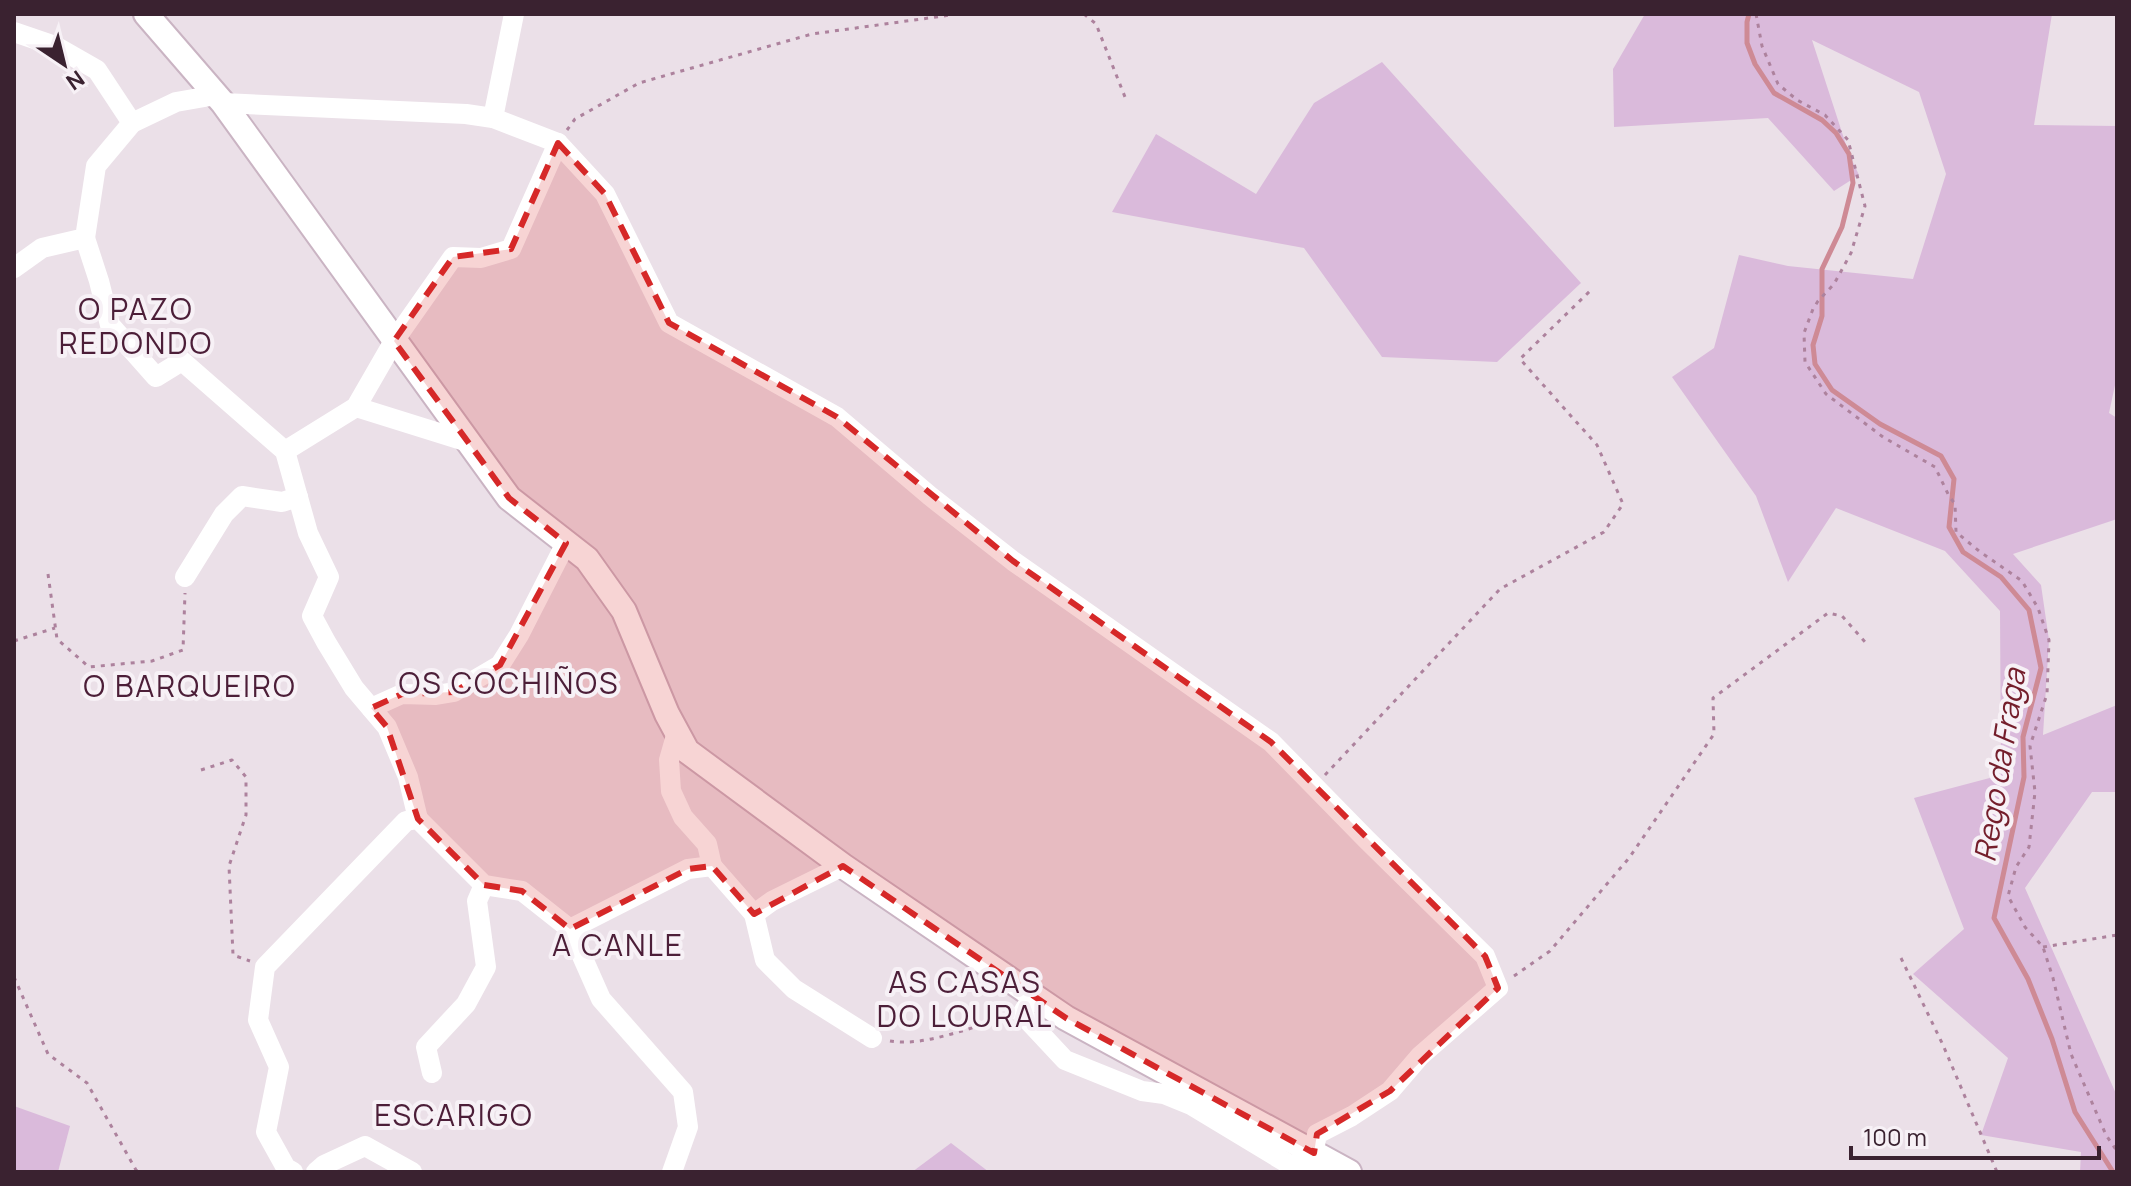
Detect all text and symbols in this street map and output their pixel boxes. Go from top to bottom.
north arrow [24,24,104,104]
text: N [60,64,91,97]
district label: O PAZO REDONDO [59,288,213,363]
district label: OS COCHIÑOS [398,662,620,703]
water label: Rego da Fraga [1964,664,2035,864]
district label: O BARQUEIRO [83,665,297,706]
district label: A CANLE [552,924,684,965]
district label: AS CASAS DO LOURAL [877,961,1053,1036]
district label: ESCARIGO [374,1094,534,1135]
scale bar [1851,1110,2099,1160]
text: 100 m [1863,1120,1927,1153]

